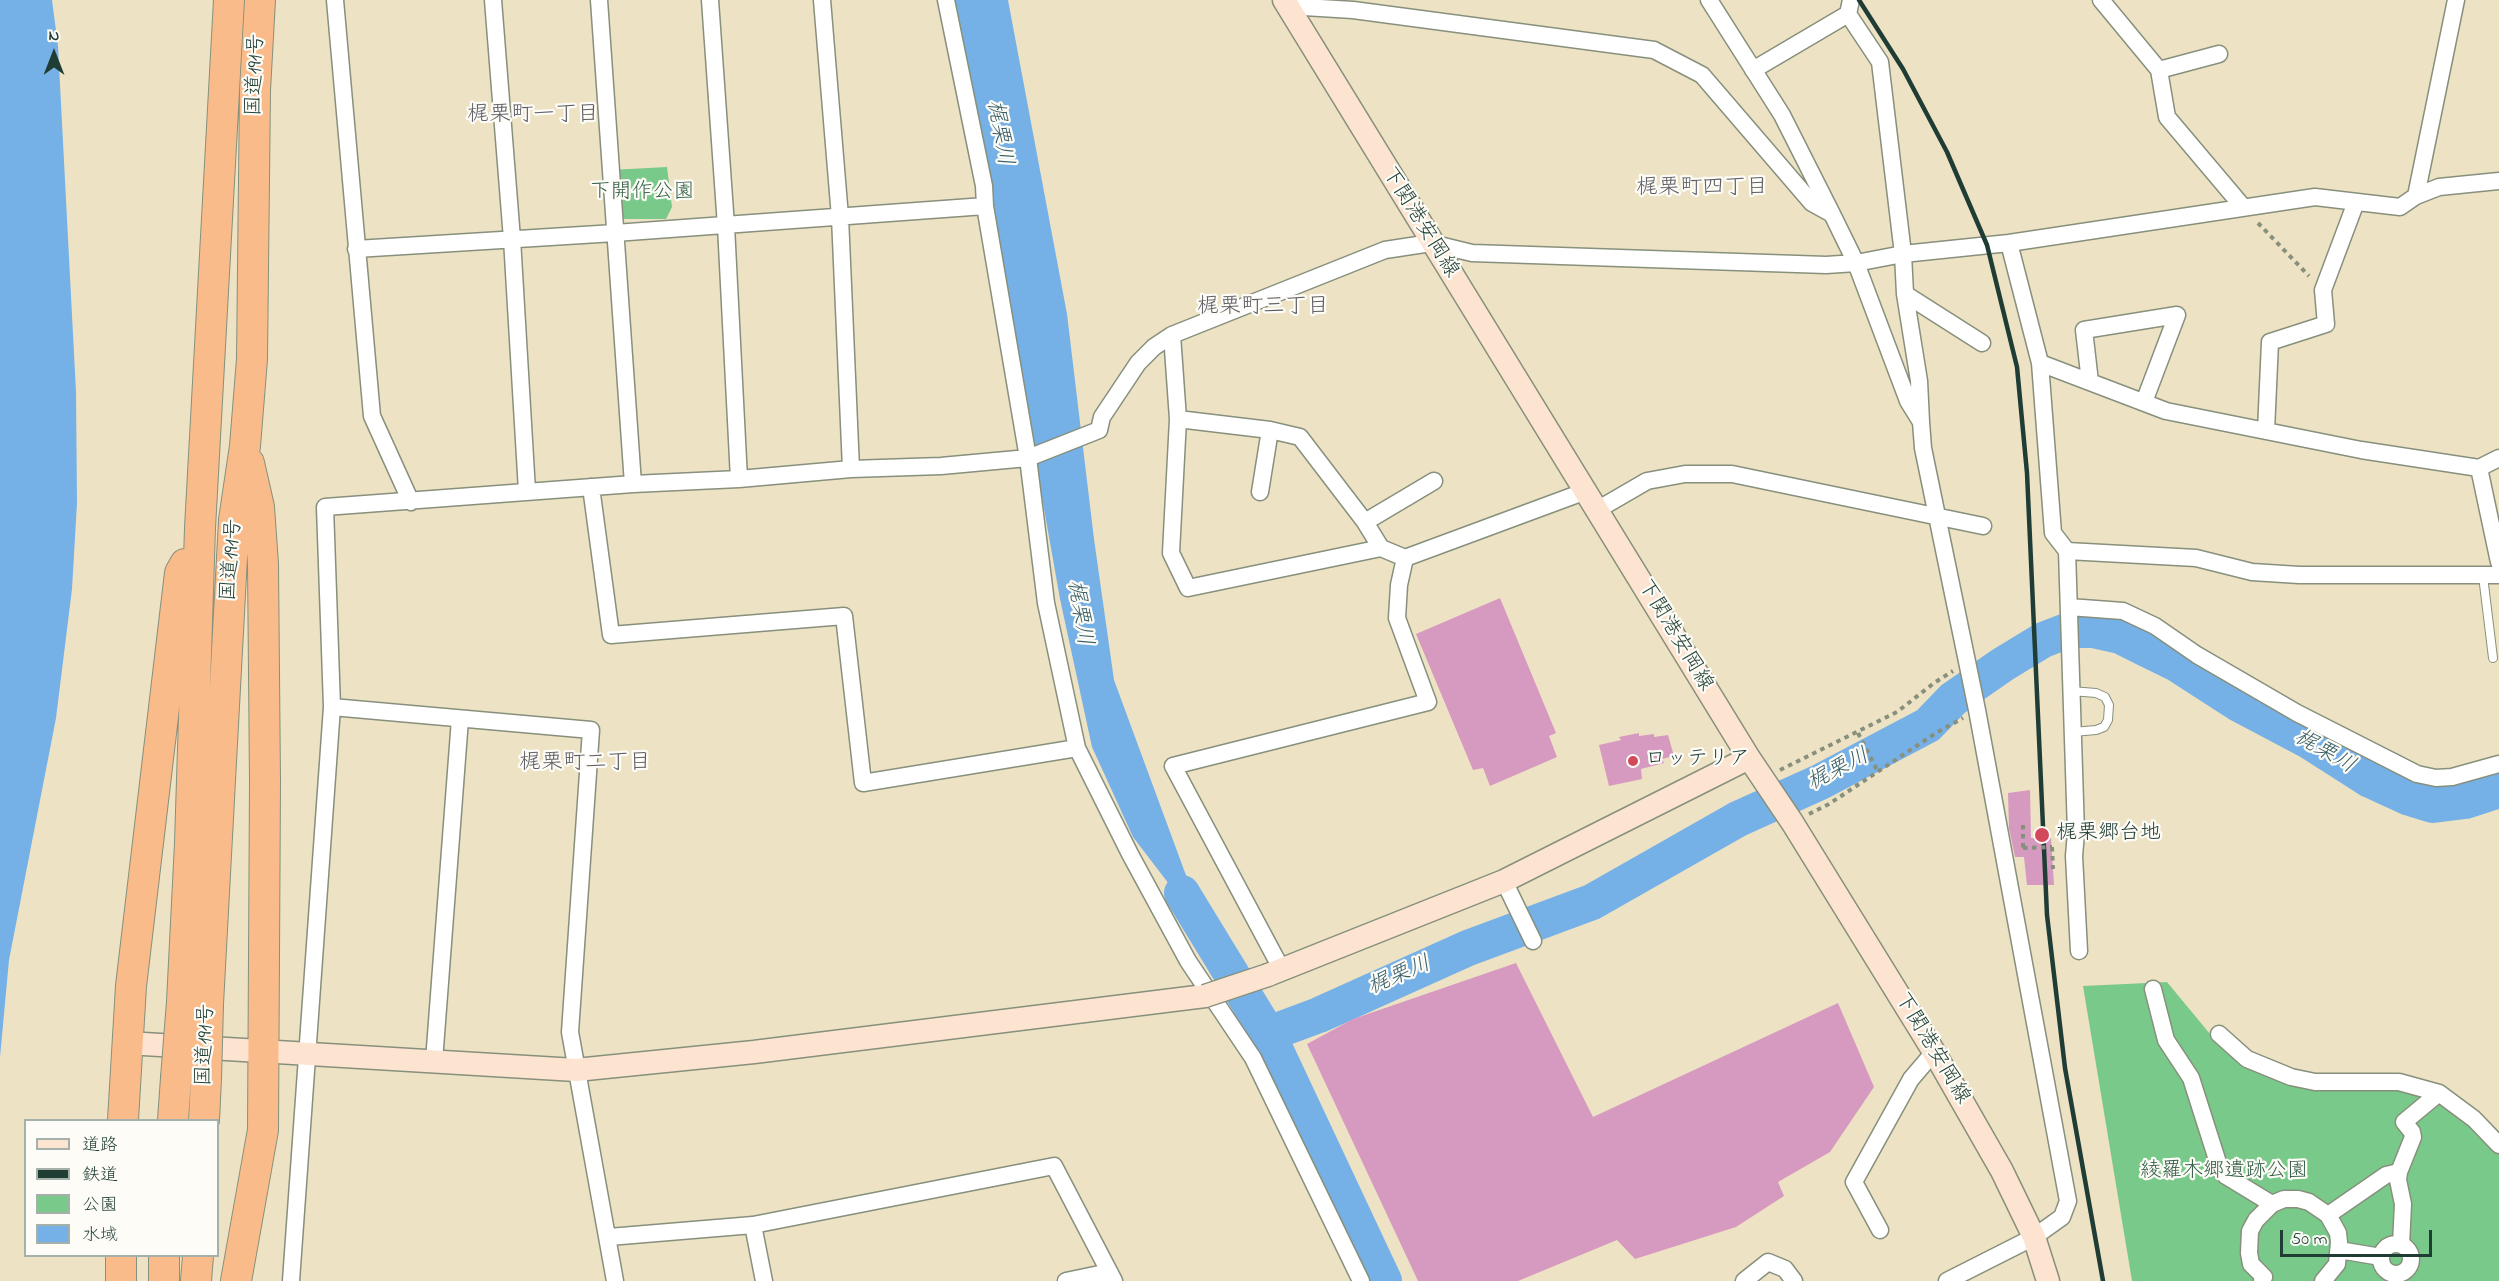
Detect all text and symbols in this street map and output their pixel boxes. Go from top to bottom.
north arrow [24,24,84,84]
text: N [49,24,59,48]
street label: 国道191号 [243,33,271,117]
water label: 梶栗川 [979,98,1017,168]
district label: 梶栗町一丁目 [467,103,599,129]
street label: 下関港安岡線 [1375,163,1463,283]
district label: 梶栗町四丁目 [1636,176,1768,202]
park label: 下開作公園 [590,181,694,207]
district label: 梶栗町三丁目 [1197,295,1329,321]
street label: 国道191号 [218,518,248,602]
street label: 下関港安岡線 [1631,576,1717,696]
water label: 梶栗川 [1060,578,1096,648]
water label: 梶栗川 [2289,725,2359,781]
water label: 梶栗川 [1804,744,1874,798]
place label: ロッテリア [1645,748,1750,774]
district label: 梶栗町二丁目 [519,751,651,777]
marker: ロッテリア [1626,754,1640,768]
place label: 梶栗郷台地 [2056,822,2161,848]
marker: 梶栗郷台地 [2033,826,2051,844]
water label: 梶栗川 [1364,952,1436,1002]
street label: 下関港安岡線 [1888,989,1974,1109]
street label: 国道191号 [193,1003,221,1087]
legend [24,1119,219,1257]
text: 道路 [82,1133,118,1159]
park label: 綾羅木郷遺跡公園 [2140,1160,2308,1186]
text: 鉄道 [82,1163,118,1189]
text: 公園 [82,1193,118,1219]
scale bar [2283,1218,2434,1256]
text: 水域 [82,1223,118,1249]
text: 50 m [2291,1227,2328,1253]

